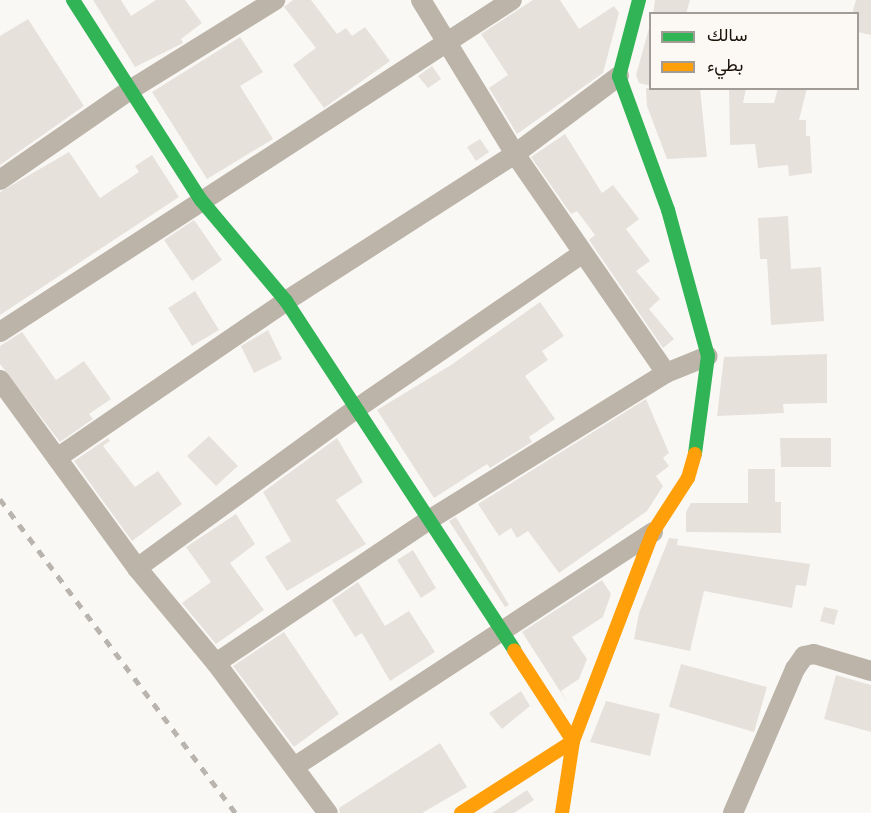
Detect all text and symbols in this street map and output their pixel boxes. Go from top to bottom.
legend [649,12,859,90]
text: سالك [707,23,747,46]
text: بطيء [707,53,743,76]

